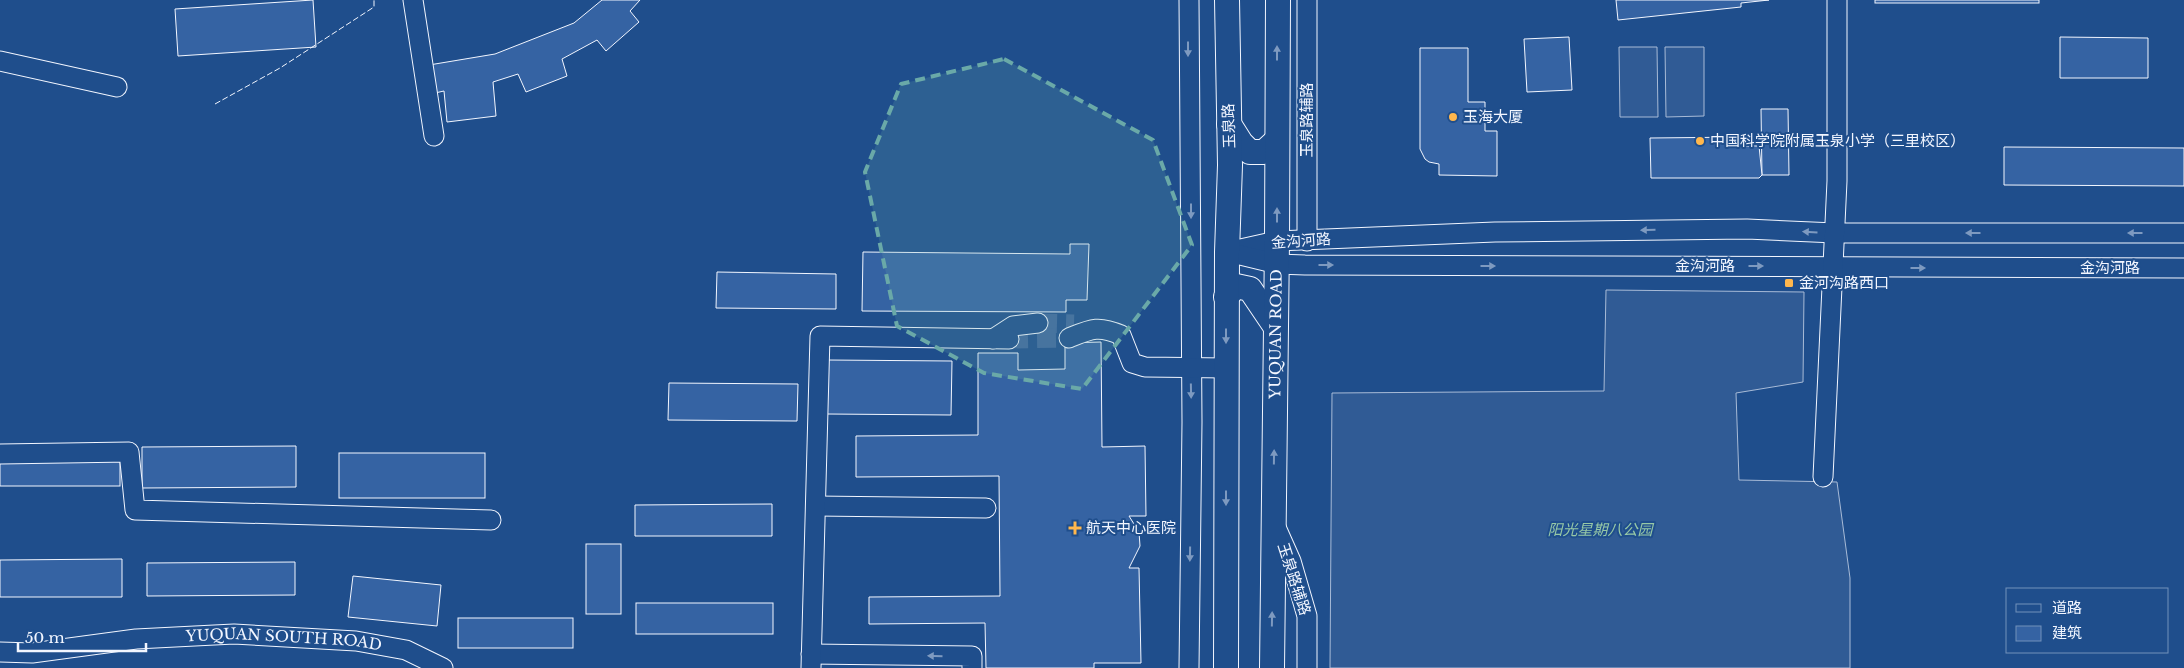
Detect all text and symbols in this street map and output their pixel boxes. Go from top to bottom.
one-way arrow [1184,41,1192,57]
one-way arrow [1273,44,1281,60]
street label: 玉泉路辅路 [1297,82,1316,158]
street label: 玉泉路 [1218,103,1239,149]
place label: 玉海大厦 [1463,107,1523,126]
marker: 玉海大厦 [1447,111,1459,123]
place label: 中国科学院附属玉泉小学（三里校区） [1710,131,1965,150]
marker: 中国科学院附属玉泉小学（三里校区） [1694,135,1706,147]
one-way arrow [1187,203,1195,219]
one-way arrow [1273,207,1281,223]
one-way arrow [1640,226,1656,234]
one-way arrow [1802,227,1818,235]
street label: 金沟河路 [1270,229,1332,252]
one-way arrow [1965,229,1981,237]
one-way arrow [2127,229,2143,237]
street label: 金沟河路 [1675,256,1735,275]
street label: 金沟河路 [2080,258,2140,277]
one-way arrow [1318,261,1334,269]
one-way arrow [1480,262,1496,270]
one-way arrow [1748,262,1764,270]
one-way arrow [1910,264,1926,272]
street label: YUQUAN ROAD [1265,269,1286,400]
place label: 金河沟路西口 [1799,273,1889,292]
marker: 金河沟路西口 [1783,277,1795,289]
one-way arrow [1222,328,1230,344]
one-way arrow [1187,383,1195,399]
one-way arrow [1270,449,1278,465]
one-way arrow [1222,491,1230,507]
place label: 航天中心医院 [1086,518,1176,537]
park label: 阳光星期八公园 [1547,520,1654,539]
marker: 航天中心医院 [1068,521,1082,535]
street label: 玉泉路辅路 [1274,540,1315,617]
one-way arrow [1186,546,1194,562]
legend [2006,588,2169,653]
text: 道路 [2052,598,2082,617]
one-way arrow [1268,611,1276,627]
scale bar [18,620,145,652]
text: 建筑 [2052,623,2082,642]
street label: YUQUAN SOUTH ROAD [184,624,383,654]
text: 50 m [25,628,65,647]
one-way arrow [927,652,943,660]

